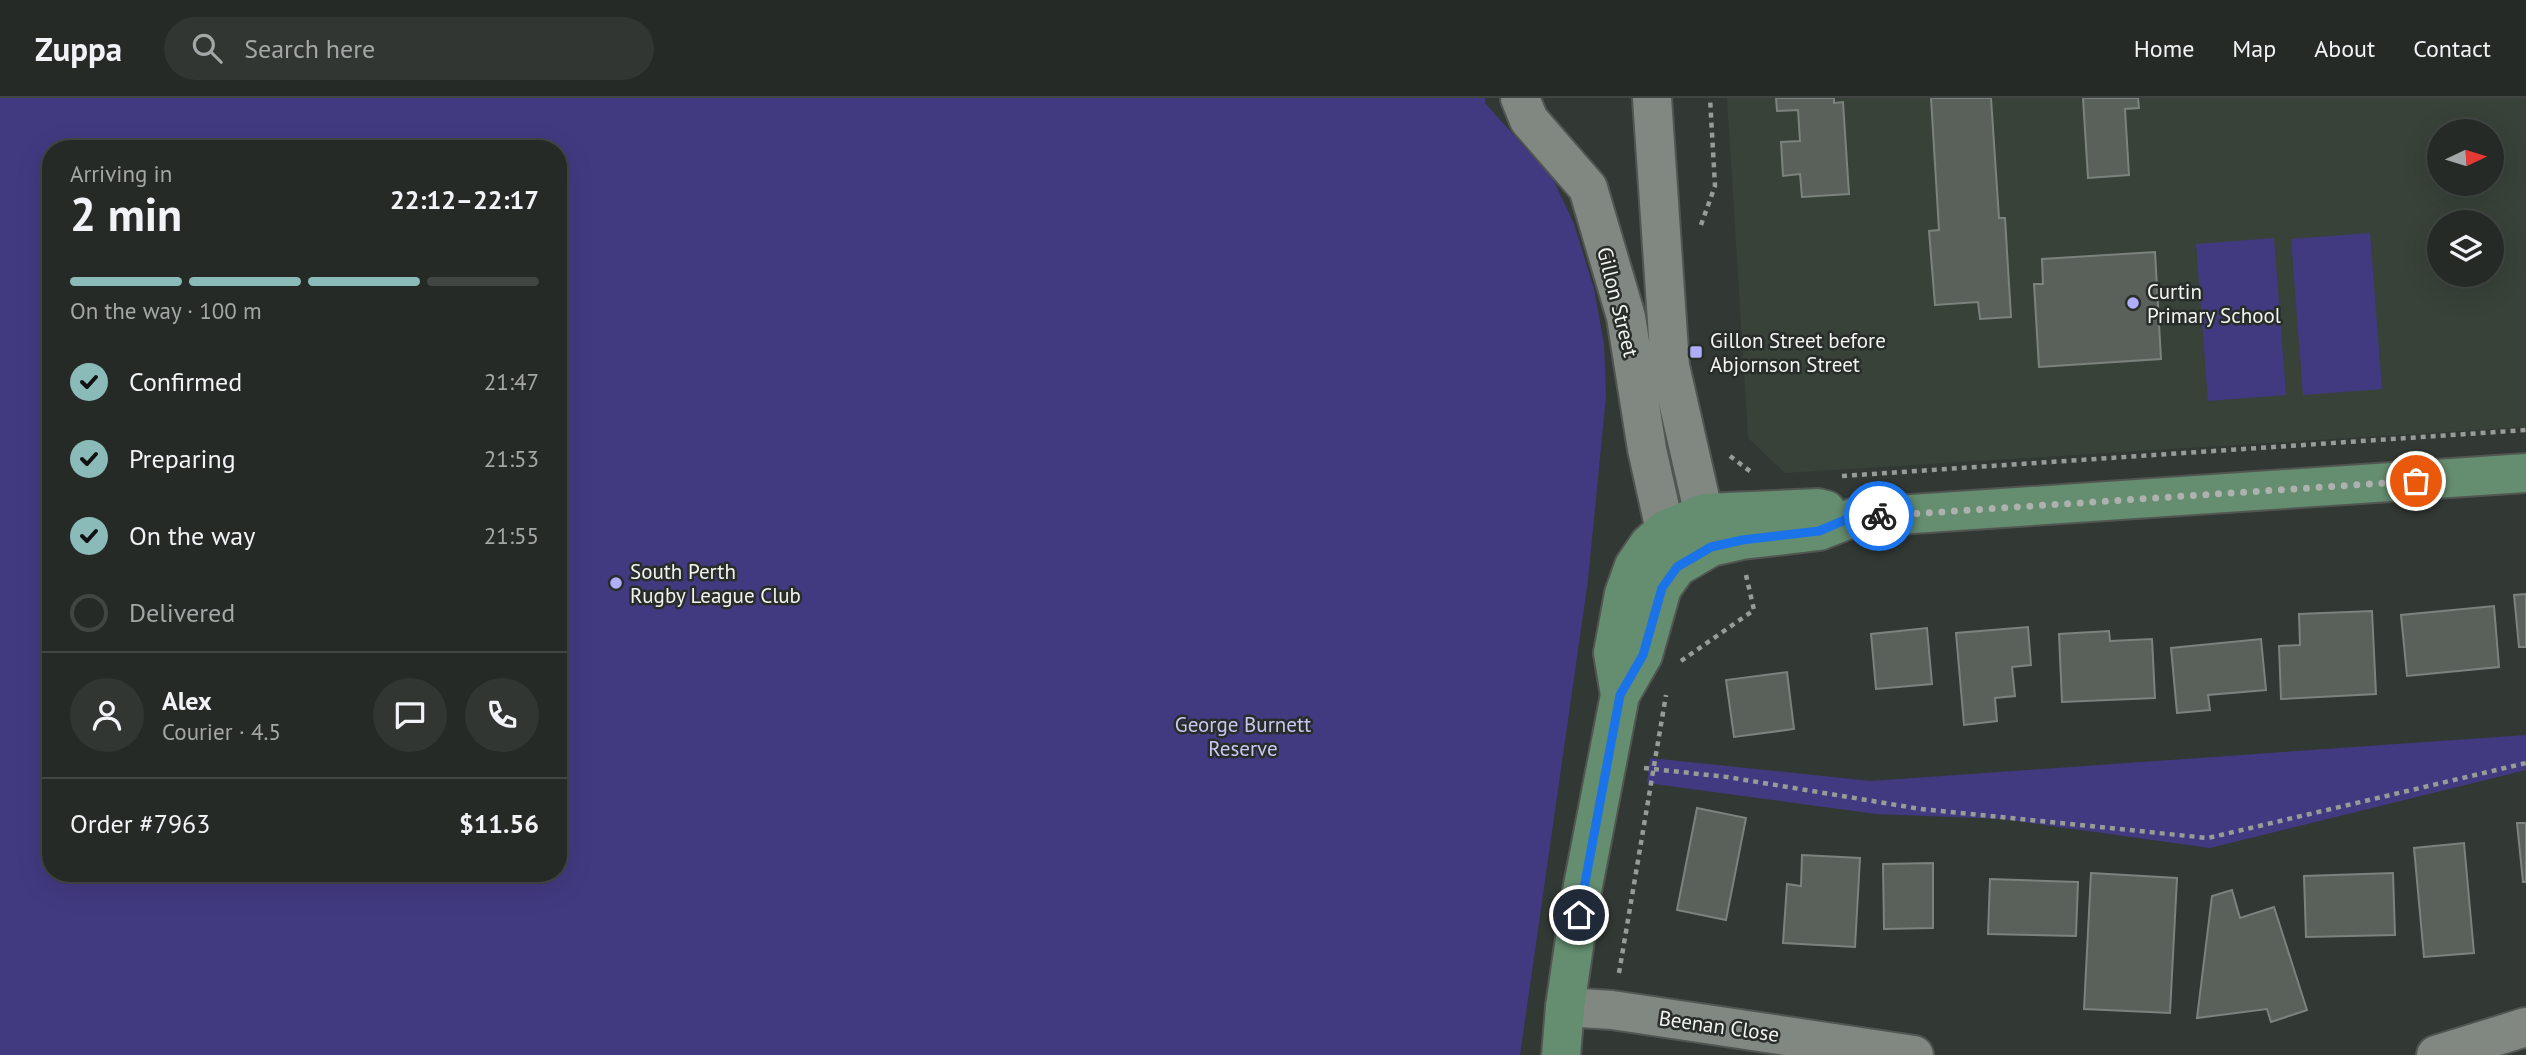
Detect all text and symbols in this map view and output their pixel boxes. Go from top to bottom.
search box [164,17,654,80]
text: Zuppa [35,27,122,70]
icon: search [188,29,226,67]
text: Search here [244,32,375,65]
text: Home [2134,33,2194,64]
text: Map [2232,33,2276,64]
text: About [2314,33,2375,64]
text: Contact [2413,33,2491,64]
north arrow [2427,119,2504,196]
map controls [2427,119,2504,287]
text: Arriving in [70,159,172,188]
text: 22:12–22:17 [390,183,539,216]
text: 2 min [70,184,182,244]
button: layers [2427,210,2504,287]
street label: Gillon Street [1591,244,1645,360]
place label: Curtin Primary School [2147,278,2281,329]
marker: Curtin Primary School [2125,295,2141,311]
text: On the way · 100 m [70,296,262,325]
place label: Gillon Street before Abjornson Street [1710,327,1886,378]
marker: Gillon Street before Abjornson Street [1688,344,1704,360]
icon: check [70,363,108,401]
text: Confirmed [129,365,242,398]
text: 21:47 [484,367,539,396]
icon: check [70,440,108,478]
text: Preparing [129,442,236,475]
text: 21:53 [484,444,539,473]
pin [2386,451,2446,511]
icon: bag [2397,462,2435,500]
courier [1844,481,1914,551]
icon: bike [1860,497,1898,535]
icon: check [70,517,108,555]
text: On the way [129,519,255,552]
text: 21:55 [484,521,539,550]
place label: South Perth Rugby League Club [630,558,801,609]
marker: South Perth Rugby League Club [608,575,624,591]
text: Delivered [129,596,235,629]
button: person [70,678,144,752]
button: chat [373,678,447,752]
button: phone [465,678,539,752]
text: Alex [162,684,212,717]
park label: George Burnett Reserve [1175,711,1311,762]
text: Courier · 4.5 [162,717,281,746]
text: Order #7963 [70,807,210,840]
text: $11.56 [459,807,539,840]
pin [1549,885,1609,945]
icon: home [1560,896,1598,934]
street label: Beenan Close [1657,1004,1781,1048]

